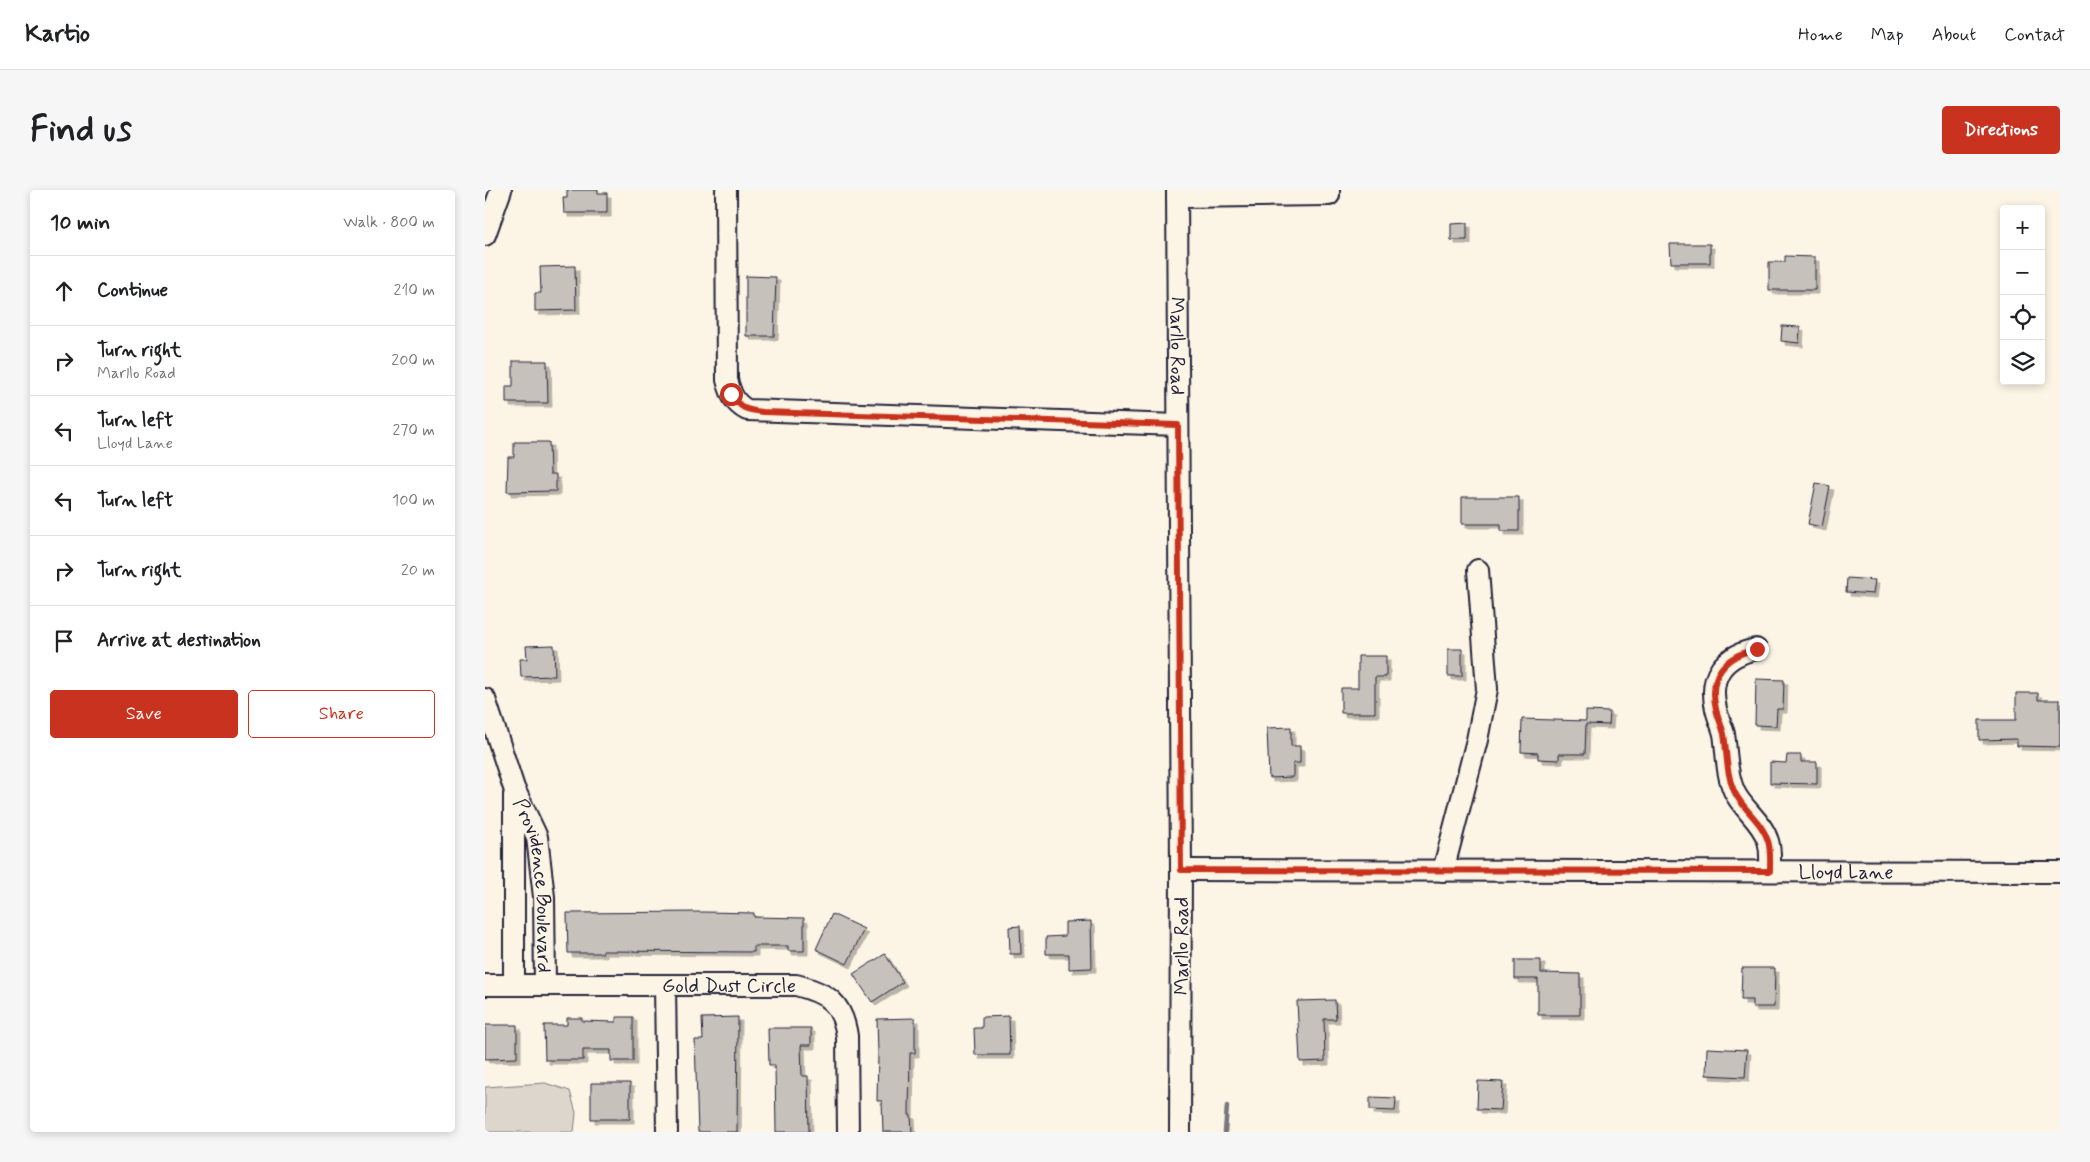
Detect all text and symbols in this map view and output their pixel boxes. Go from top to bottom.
text: Kartio [25,19,90,50]
text: Home [1798,23,1843,47]
text: Map [1871,23,1904,47]
text: About [1932,23,1976,47]
text: Contact [2004,23,2065,47]
button: Directions [1942,106,2060,154]
text: Find us [30,107,132,153]
map controls [2000,205,2045,385]
button: + [2000,205,2045,250]
text: 10 min [50,209,110,237]
text: Walk · 800 m [343,212,435,233]
button: − [2000,250,2045,295]
icon: ahead [50,277,78,305]
text: Continue [97,278,168,303]
text: 210 m [394,280,435,301]
button: locate [2000,295,2045,340]
street label: Marllo Road [1163,297,1190,395]
text: Turn right [97,338,181,363]
button: layers [2000,340,2045,385]
icon: right [50,347,78,375]
text: 200 m [391,350,435,371]
text: Marllo Road [97,363,176,384]
route start [720,383,743,406]
text: Turn left [97,408,173,433]
icon: left [50,417,78,445]
text: 270 m [392,420,435,441]
text: Lloyd Lane [97,433,173,454]
icon: left [50,487,78,515]
text: Turn left [97,488,173,513]
text: 100 m [392,490,435,511]
icon: right [50,557,78,585]
text: Turn right [97,558,181,583]
text: 20 m [401,560,435,581]
icon: arrive [50,627,78,655]
text: Arrive at destination [97,628,261,653]
route end [1746,638,1769,661]
button: Save [50,690,238,738]
button: Share [248,690,435,738]
street label: Providence Boulevard [506,794,557,973]
street label: Lloyd Lane [1798,859,1894,887]
street label: Marllo Road [1169,897,1196,995]
street label: Gold Dust Circle [662,973,796,1000]

